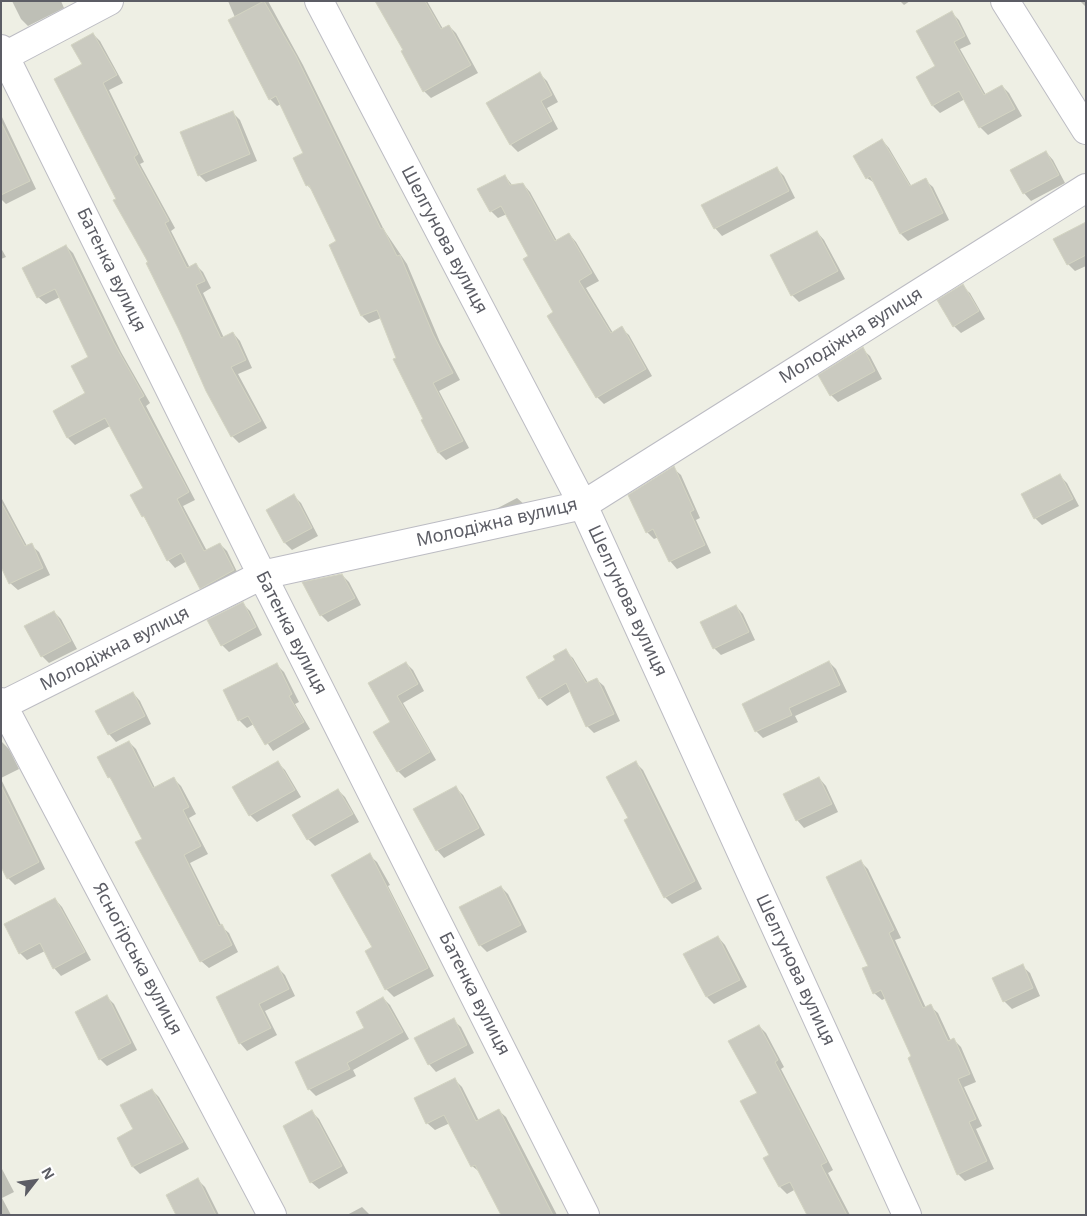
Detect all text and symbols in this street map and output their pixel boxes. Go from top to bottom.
street label: Шелгунова вулиця [396,162,492,318]
street label: Батенка вулиця [72,204,150,336]
street label: Молодіжна вулиця [776,283,926,389]
street label: Молодіжна вулиця [414,494,580,552]
street label: Шелгунова вулиця [583,522,671,680]
street label: Батенка вулиця [251,568,331,698]
street label: Молодіжна вулиця [37,602,193,696]
street label: Ясногірська вулиця [88,879,186,1039]
street label: Шелгунова вулиця [751,891,839,1049]
street label: Батенка вулиця [434,929,514,1059]
north arrow [10,1156,60,1206]
text: N [37,1164,59,1183]

